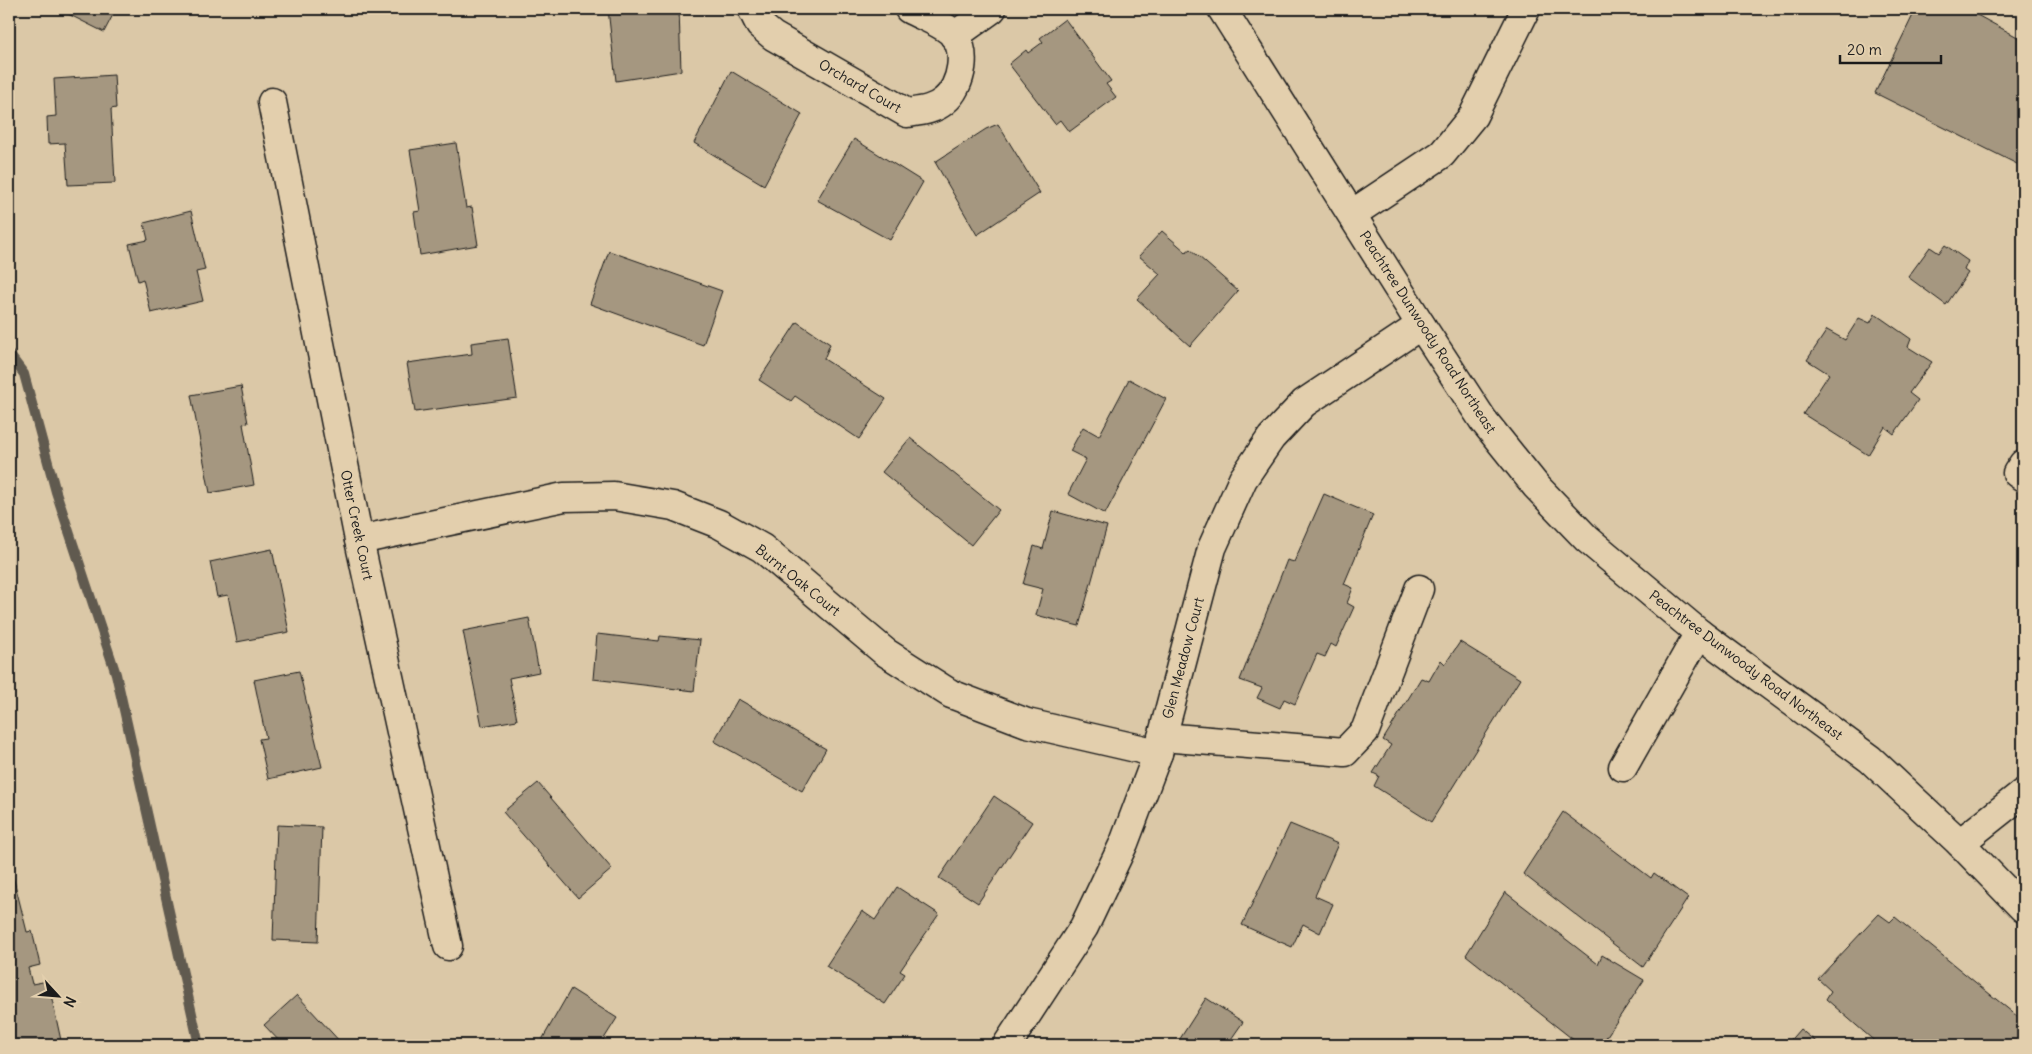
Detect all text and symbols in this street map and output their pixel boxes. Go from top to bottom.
scale bar [1840,32,1941,64]
text: 20 m [1847,40,1882,59]
street label: Orchard Court [816,55,905,117]
street label: Peachtree Dunwoody Road Northeast [1356,227,1500,437]
street label: Otter Creek Court [337,468,378,582]
street label: Burnt Oak Court [752,540,844,620]
street label: Peachtree Dunwoody Road Northeast [1646,586,1847,744]
street label: Glen Meadow Court [1158,595,1208,721]
north arrow [32,972,82,1022]
text: N [59,993,80,1010]

